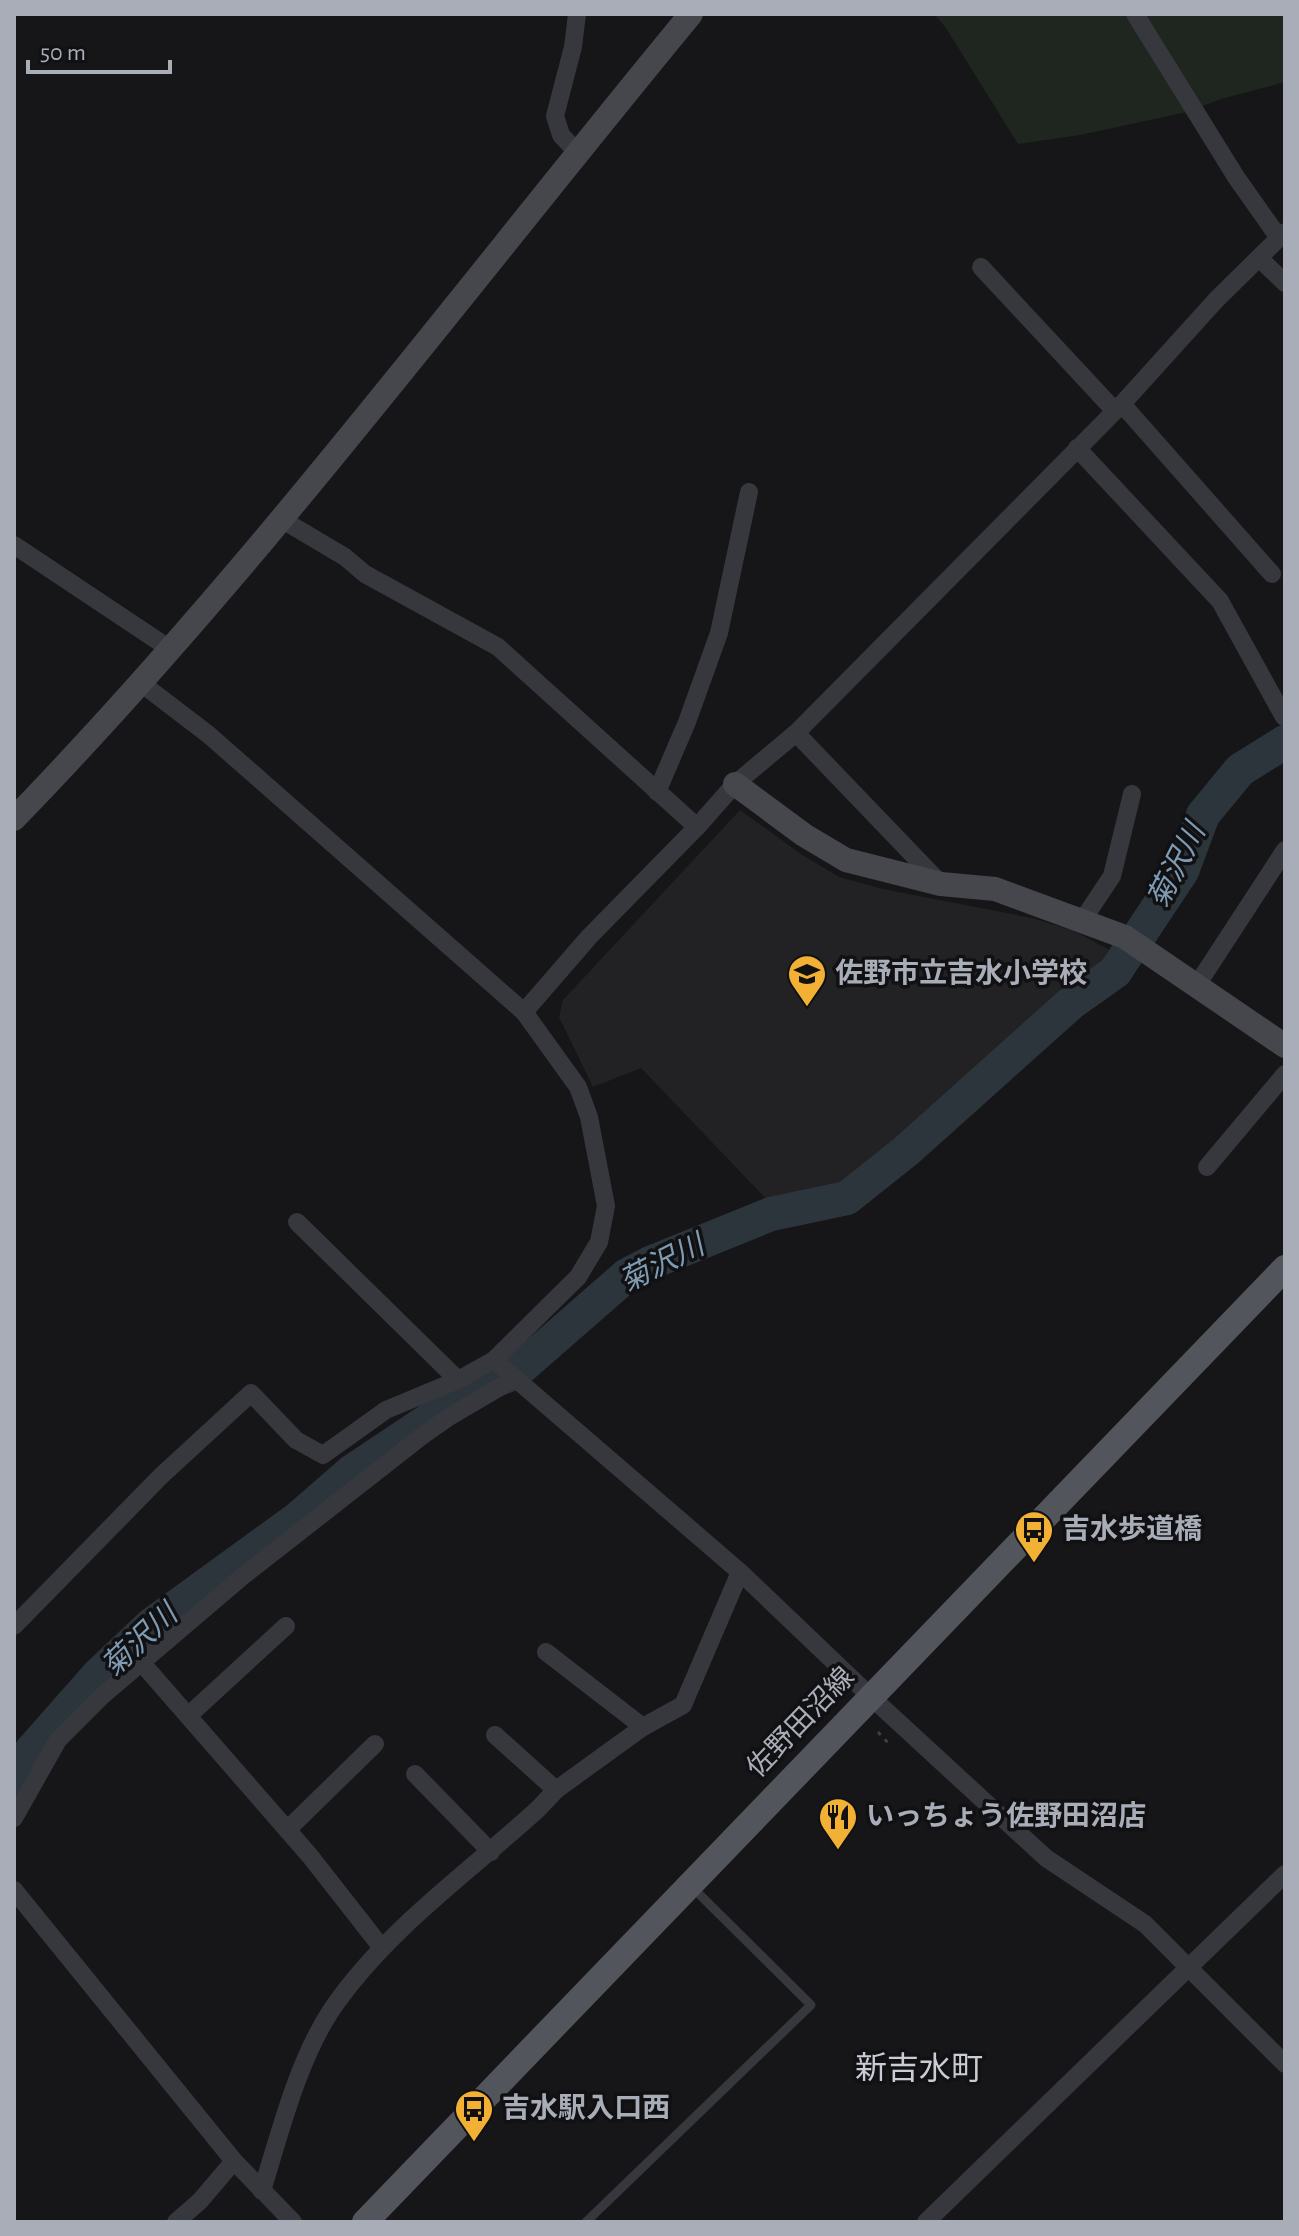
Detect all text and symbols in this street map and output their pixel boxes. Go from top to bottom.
scale bar [28,24,170,74]
text: 50 m [40,41,86,65]
water label: 菊沢川 [1141,816,1212,913]
school or university icon: 佐野市立吉水小学校 [786,953,828,1008]
place label: 佐野市立吉水小学校 [835,958,1087,988]
water label: 菊沢川 [614,1227,712,1298]
bus stop icon: 吉水歩道橋 [1013,1509,1055,1564]
place label: 吉水歩道橋 [1062,1514,1202,1544]
water label: 菊沢川 [95,1596,185,1683]
street label: 佐野田沼線 [741,1662,860,1783]
restaurant icon: いっちょう佐野田沼店 [817,1796,859,1851]
place label: いっちょう佐野田沼店 [866,1800,1146,1831]
district label: 新吉水町 [855,2052,983,2085]
bus stop icon: 吉水駅入口西 [453,2088,495,2143]
place label: 吉水駅入口西 [502,2093,670,2123]

